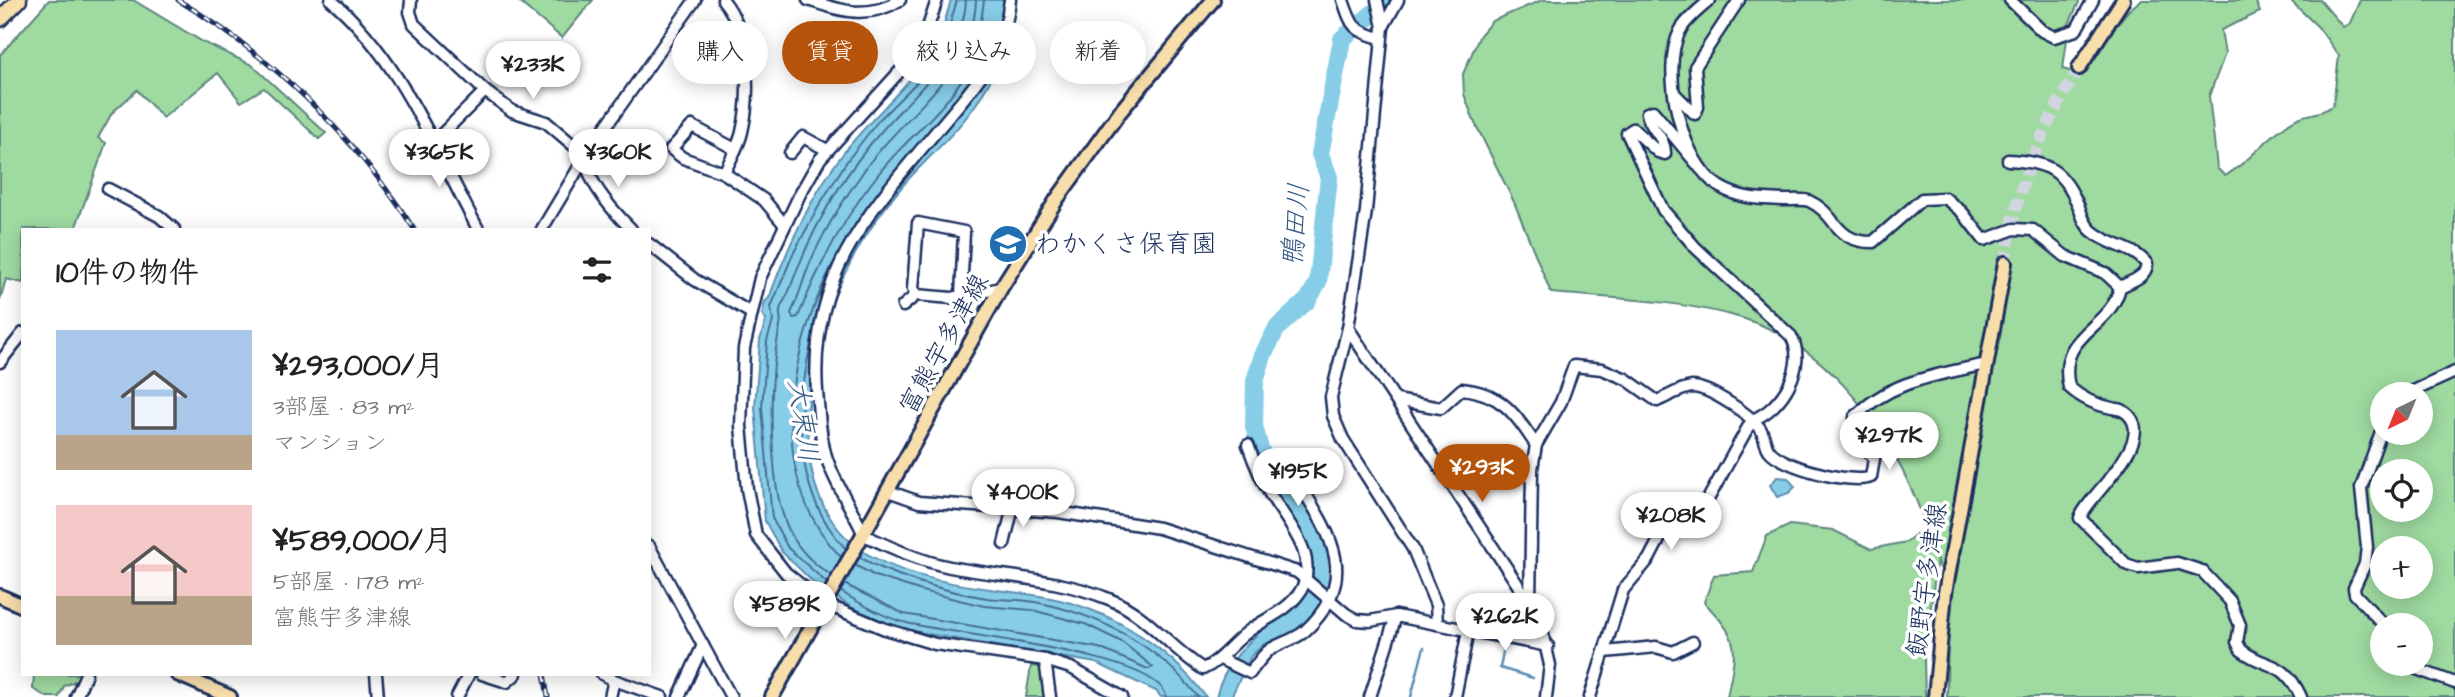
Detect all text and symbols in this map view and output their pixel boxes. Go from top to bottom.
chip: 購入 [672,21,768,84]
chip: 賃貸 [782,21,878,84]
chip: 絞り込み [892,21,1036,84]
chip: 新着 [1050,21,1146,84]
pin: ¥233K [484,42,582,101]
text: ¥233K [502,48,564,80]
pin: ¥365K [390,130,488,189]
pin: ¥360K [569,130,667,189]
text: ¥365K [405,136,473,168]
text: ¥360K [585,136,651,168]
water label: 鴨田川 [1273,181,1319,269]
school or university icon: わかくさ保育園 [987,223,1029,265]
place label: わかくさ保育園 [1035,226,1217,262]
icon: filters [578,251,616,289]
text: 10件の物件 [56,252,199,294]
street label: 富熊宇多津線 [890,267,998,421]
text: ¥293,000/月 [273,345,444,387]
icon: home [112,358,196,442]
water label: 大束川 [778,377,828,465]
north arrow [2370,382,2432,444]
map controls [2370,382,2433,676]
text: 3部屋 · 83 m² [273,391,415,423]
pin: ¥297K [1840,412,1938,472]
text: ¥297K [1856,419,1922,451]
text: マンション [273,427,387,459]
pin: ¥293K [1433,444,1531,504]
pin: ¥195K [1249,448,1347,508]
text: ¥293K [1450,451,1514,483]
text: ¥195K [1269,455,1327,487]
button: locate [2370,459,2433,522]
pin: ¥400K [974,470,1072,529]
text: ¥400K [988,476,1058,508]
pin: ¥208K [1622,492,1720,552]
text: ¥208K [1637,499,1705,531]
street label: 飯野宇多津線 [1898,500,1956,660]
text: ¥589,000/月 [273,520,453,562]
icon: home [112,533,196,617]
button: + [2370,536,2433,599]
text: 5部屋 · 178 m² [273,566,425,598]
pin: ¥589K [736,582,834,641]
text: ¥589K [750,588,820,620]
pin: ¥262K [1456,594,1554,653]
text: ¥262K [1472,600,1538,632]
text: 富熊宇多津線 [273,602,411,634]
button: − [2370,613,2433,676]

